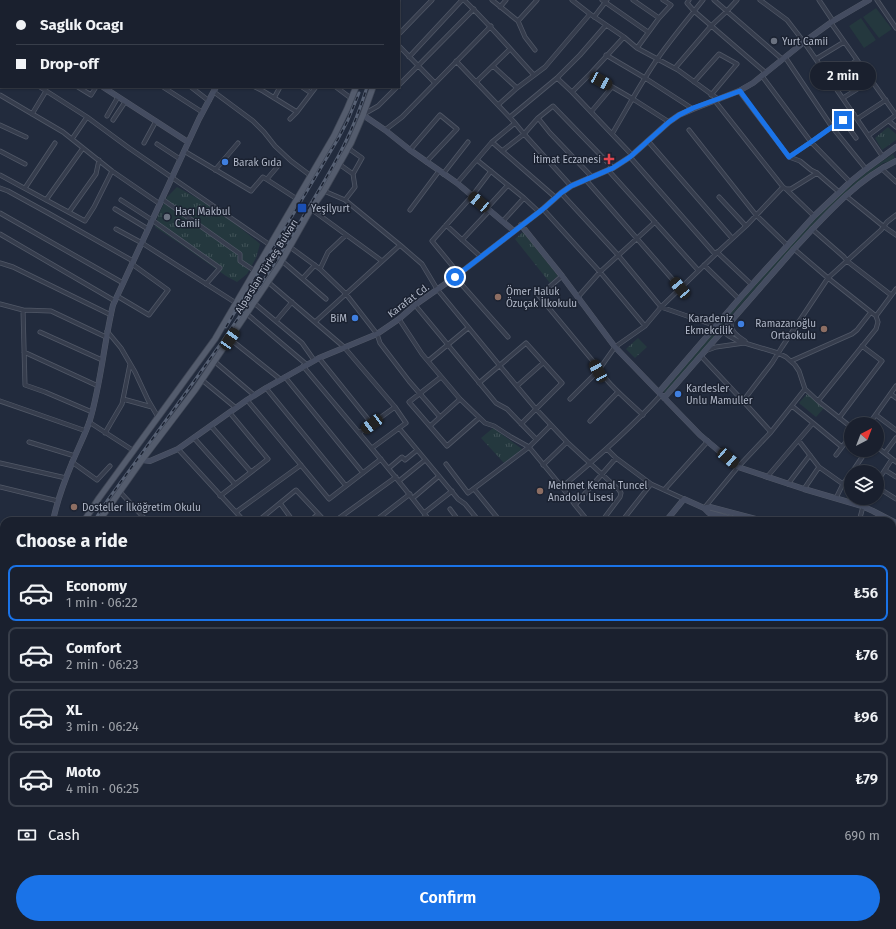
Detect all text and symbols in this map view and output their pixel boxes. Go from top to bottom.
text: Saglık Ocagı [40,16,123,34]
marker: Yurt Camii [769,36,779,46]
place label: Yurt Camii [782,36,828,48]
text: Drop-off [40,55,99,73]
callout: 2 min [810,62,876,90]
text: 2 min [827,68,859,83]
car [588,70,614,92]
route end [834,111,852,129]
place label: İtimat Eczanesi [533,152,601,166]
marker: İtimat Eczanesi [604,154,614,164]
marker: Barak Gıda [220,157,230,167]
place label: Barak Gıda [233,157,282,169]
car [466,190,492,214]
marker: Yeşilyurt [296,202,308,214]
place label: Yeşilyurt [311,203,350,215]
place label: Hacı Makbul Camii [175,206,231,230]
marker: Hacı Makbul Camii [162,212,172,222]
street label: Alparslan Türkeş Bulvarı [233,217,301,316]
route start [446,268,464,286]
car [668,275,692,301]
street label: Karafat Cd. [385,281,432,320]
place label: Ömer Haluk Özuçak İlkokulu [506,284,577,310]
marker: Ömer Haluk Özuçak İlkokulu [493,292,503,302]
place label: BiM [330,313,347,325]
marker: BiM [350,313,360,323]
place label: Karadeniz Ekmekcilik [685,313,734,337]
place label: Ramazanoğlu Ortaokulu [755,318,816,342]
marker: Karadeniz Ekmekcilik [736,319,746,329]
marker: Ramazanoğlu Ortaokulu [819,324,829,334]
car [218,326,242,352]
car [587,358,609,384]
place label: Kardesler Unlu Mamuller [686,383,753,407]
marker: Kardesler Unlu Mamuller [673,389,683,399]
car [359,412,385,436]
north arrow [844,417,884,457]
map controls [844,417,884,505]
car [715,446,741,470]
button: layers [844,465,884,505]
place label: Mehmet Kemal Tuncel Anadolu Lisesi [548,480,648,504]
marker: Mehmet Kemal Tuncel Anadolu Lisesi [535,486,545,496]
place label: Dosteller İlköğretim Okulu [82,500,201,514]
marker: Dosteller İlköğretim Okulu [69,502,79,512]
text: Choose a ride [16,530,128,552]
icon: car [18,575,54,611]
text: Economy [66,577,127,595]
text: ₺56 [854,584,878,602]
text: 1 min · 06:22 [66,595,138,610]
icon: car [18,637,54,673]
text: Comfort [66,639,122,657]
text: ₺76 [855,646,878,664]
text: 2 min · 06:23 [66,657,138,672]
icon: car [18,699,54,735]
text: XL [66,701,82,719]
text: ₺96 [854,708,878,726]
text: 3 min · 06:24 [66,719,139,734]
icon: car [18,761,54,797]
text: Moto [66,763,101,781]
text: ₺79 [855,770,878,788]
text: 4 min · 06:25 [66,781,139,796]
icon: cash [16,824,38,846]
text: Cash [48,826,80,844]
text: 690 m [845,828,880,843]
button: Confirm [16,875,880,921]

